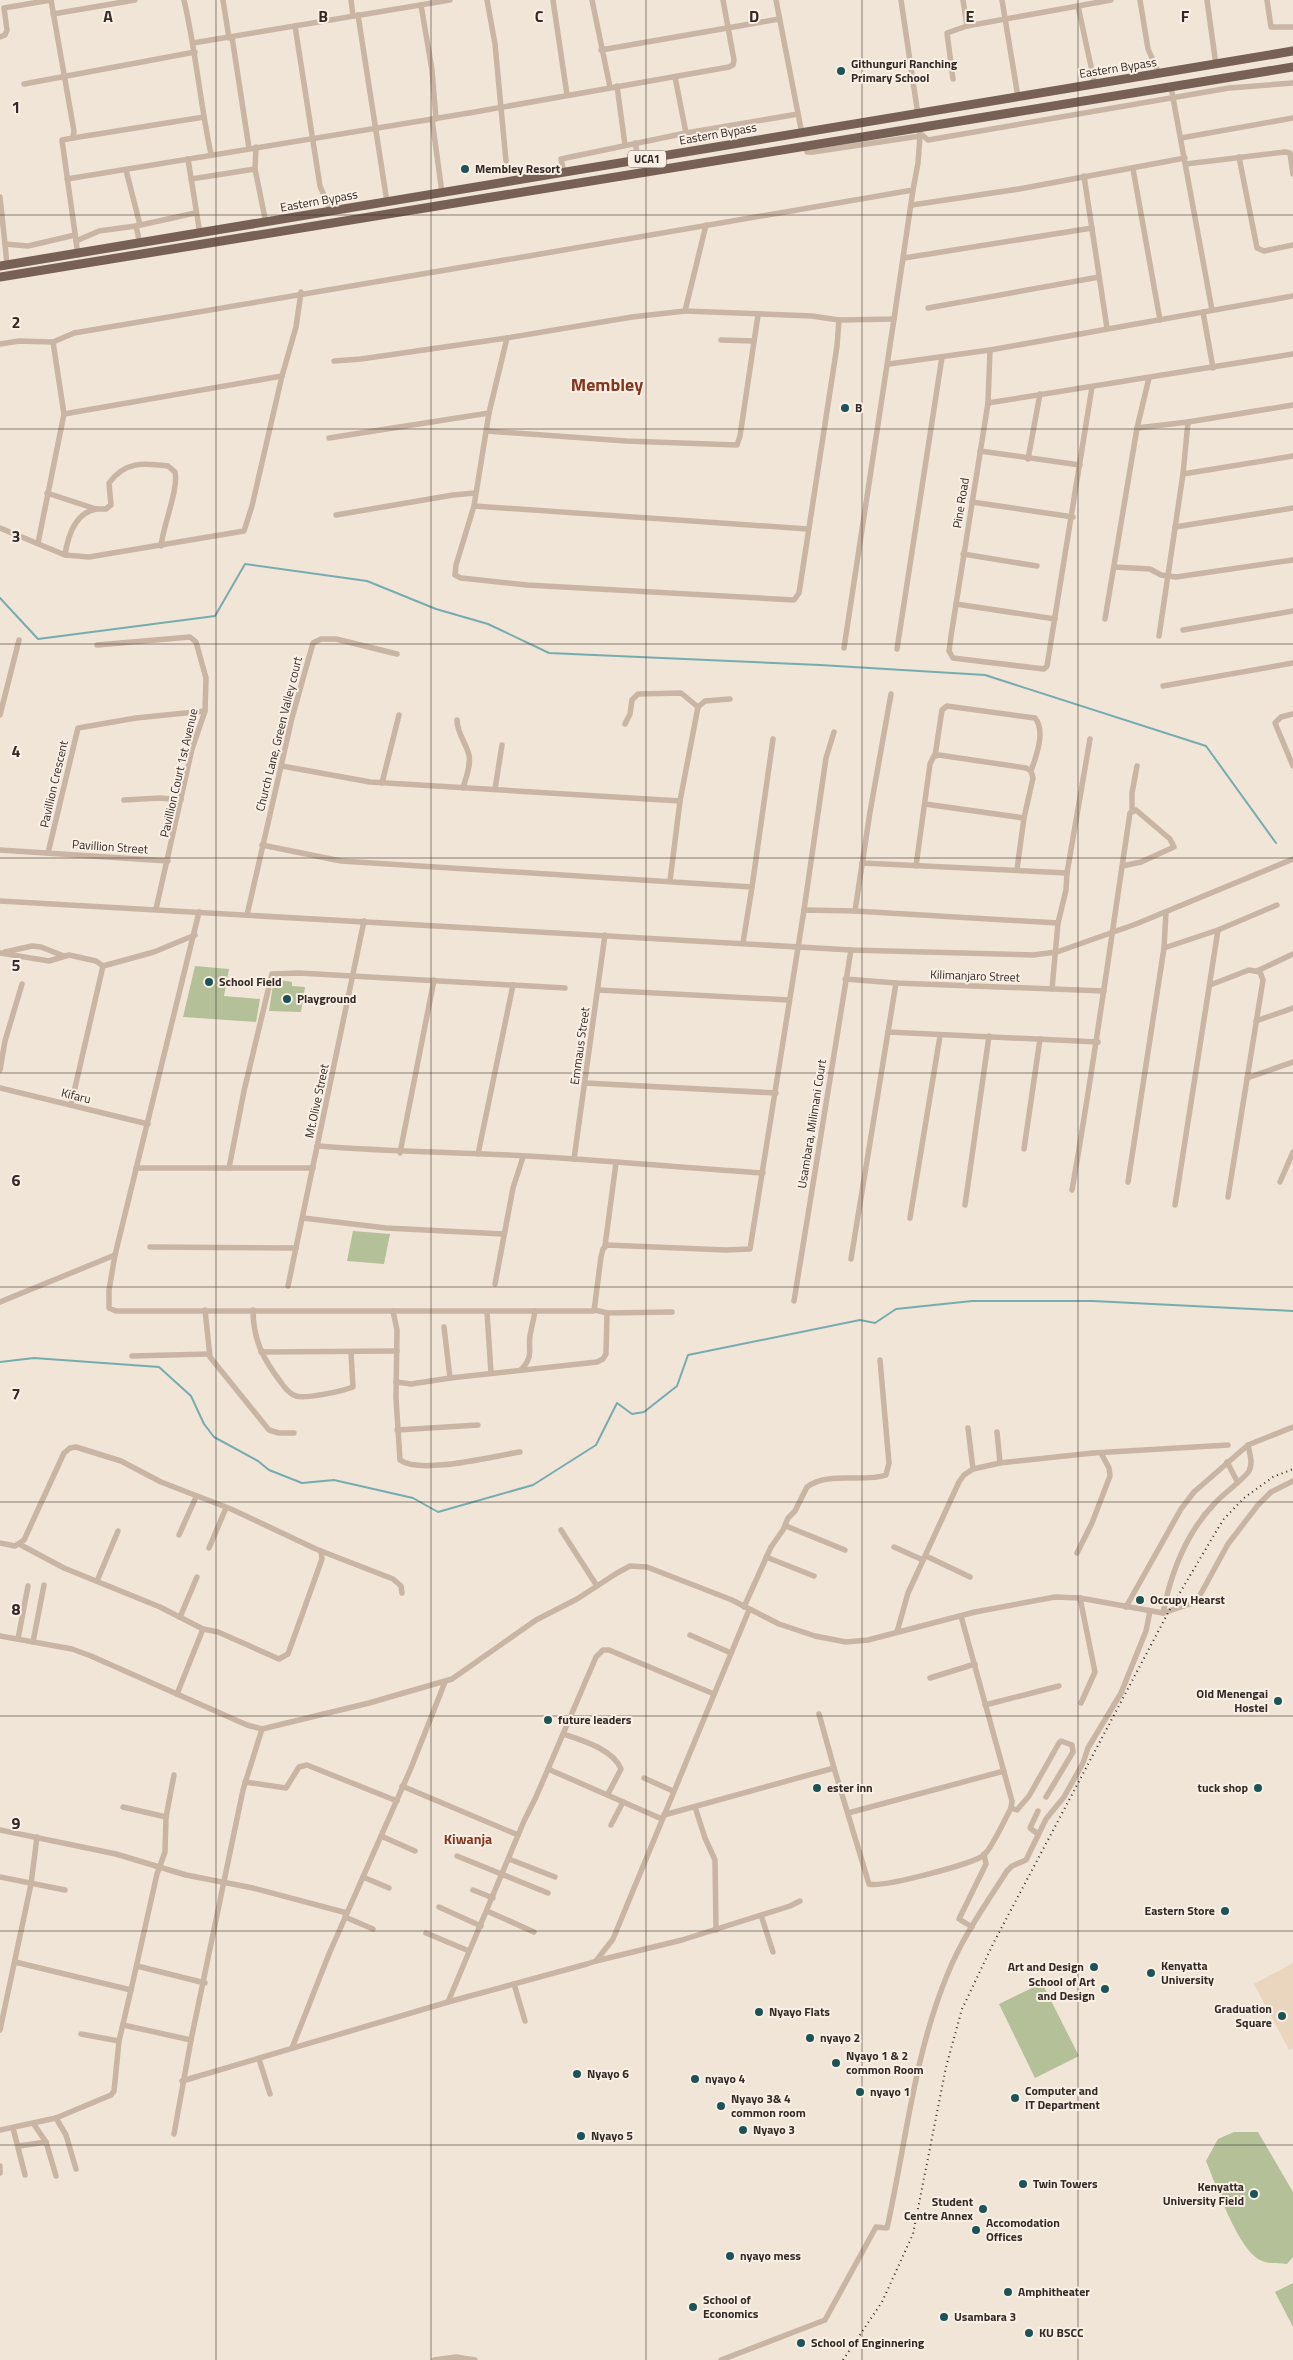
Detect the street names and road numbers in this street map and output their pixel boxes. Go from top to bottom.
street label: Eastern Bypass [1078,52,1159,83]
street label: Eastern Bypass [678,117,759,150]
road number: UCA1 [628,150,666,168]
street label: Eastern Bypass [279,184,360,217]
street label: Pine Road [947,476,974,530]
street label: Church Lane, Green Valley court [250,654,307,813]
street label: Pavillion Court 1st Avenue [154,707,203,839]
street label: Pavillion Crescent [34,738,73,829]
street label: Pavillion Street [71,834,149,859]
street label: Kilimanjaro Street [930,964,1021,987]
street label: Emmaus Street [565,1005,594,1086]
street label: Usambara, Milimani Court [792,1057,831,1190]
street label: Mt.Olive Street [299,1061,334,1140]
street label: Kifaru [59,1083,93,1108]

